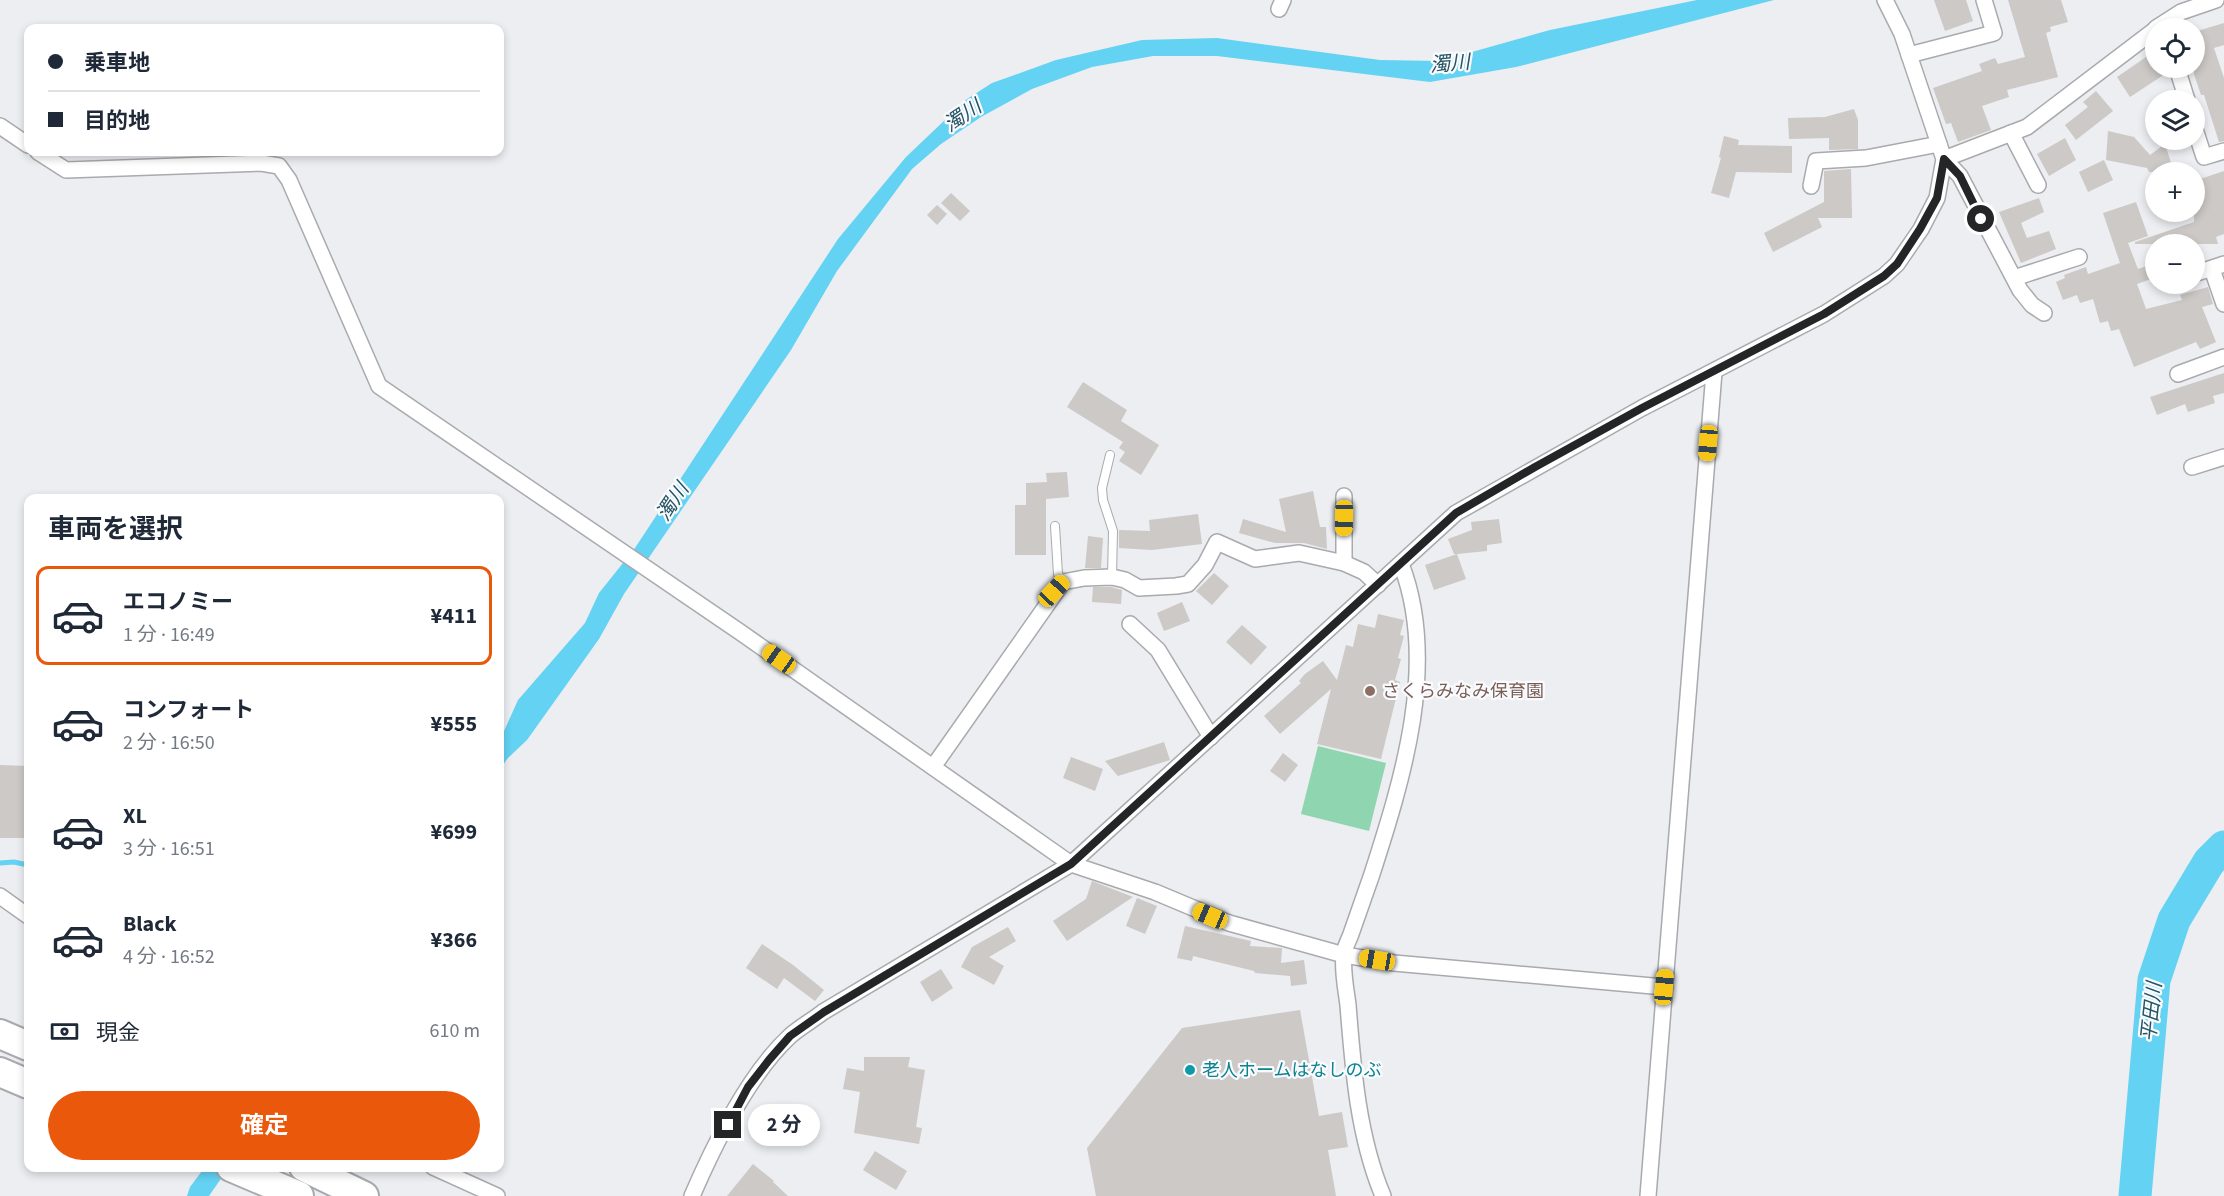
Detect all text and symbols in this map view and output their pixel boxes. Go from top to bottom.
map controls [2145,18,2205,294]
button: locate [2145,18,2205,78]
text: 乗車地 [84,47,150,79]
water label: 濁川 [1429,48,1473,80]
button: layers [2145,90,2205,150]
water label: 濁川 [939,92,989,139]
text: 目的地 [84,105,150,137]
button: + [2145,162,2205,222]
route start [1967,205,1994,232]
button: − [2145,234,2205,294]
car [1697,424,1719,462]
water label: 濁川 [650,476,697,526]
car [1335,500,1353,536]
text: 車両を選択 [48,510,183,549]
car [1035,572,1073,610]
text: エコノミー [123,586,233,618]
icon: car [51,589,105,643]
text: ¥411 [431,600,477,632]
text: 1 分 · 16:49 [123,621,215,649]
car [759,641,799,677]
place label: さくらみなみ保育園 [1382,679,1544,704]
marker: さくらみなみ保育園 [1363,684,1377,698]
text: コンフォート [123,694,254,726]
icon: car [51,697,105,751]
text: ¥555 [431,708,477,740]
text: 2 分 · 16:50 [123,729,215,757]
text: XL [123,800,147,832]
icon: car [51,805,105,859]
text: ¥699 [431,816,477,848]
text: 3 分 · 16:51 [123,835,215,863]
car [1190,901,1230,931]
text: Black [123,908,177,940]
icon: car [51,913,105,967]
text: ¥366 [431,924,477,956]
text: 4 分 · 16:52 [123,943,215,971]
car [1358,948,1396,972]
car [1653,968,1675,1006]
water label: 平田川 [2135,979,2169,1043]
icon: cash [48,1015,81,1048]
text: 現金 [96,1017,140,1049]
text: 610 m [430,1017,480,1045]
place label: 老人ホームはなしのぶ [1202,1058,1381,1083]
marker: 老人ホームはなしのぶ [1183,1063,1197,1077]
button: 確定 [48,1091,480,1160]
callout: 2 分 [749,1104,821,1146]
route end [714,1111,741,1138]
text: 2 分 [767,1111,801,1139]

